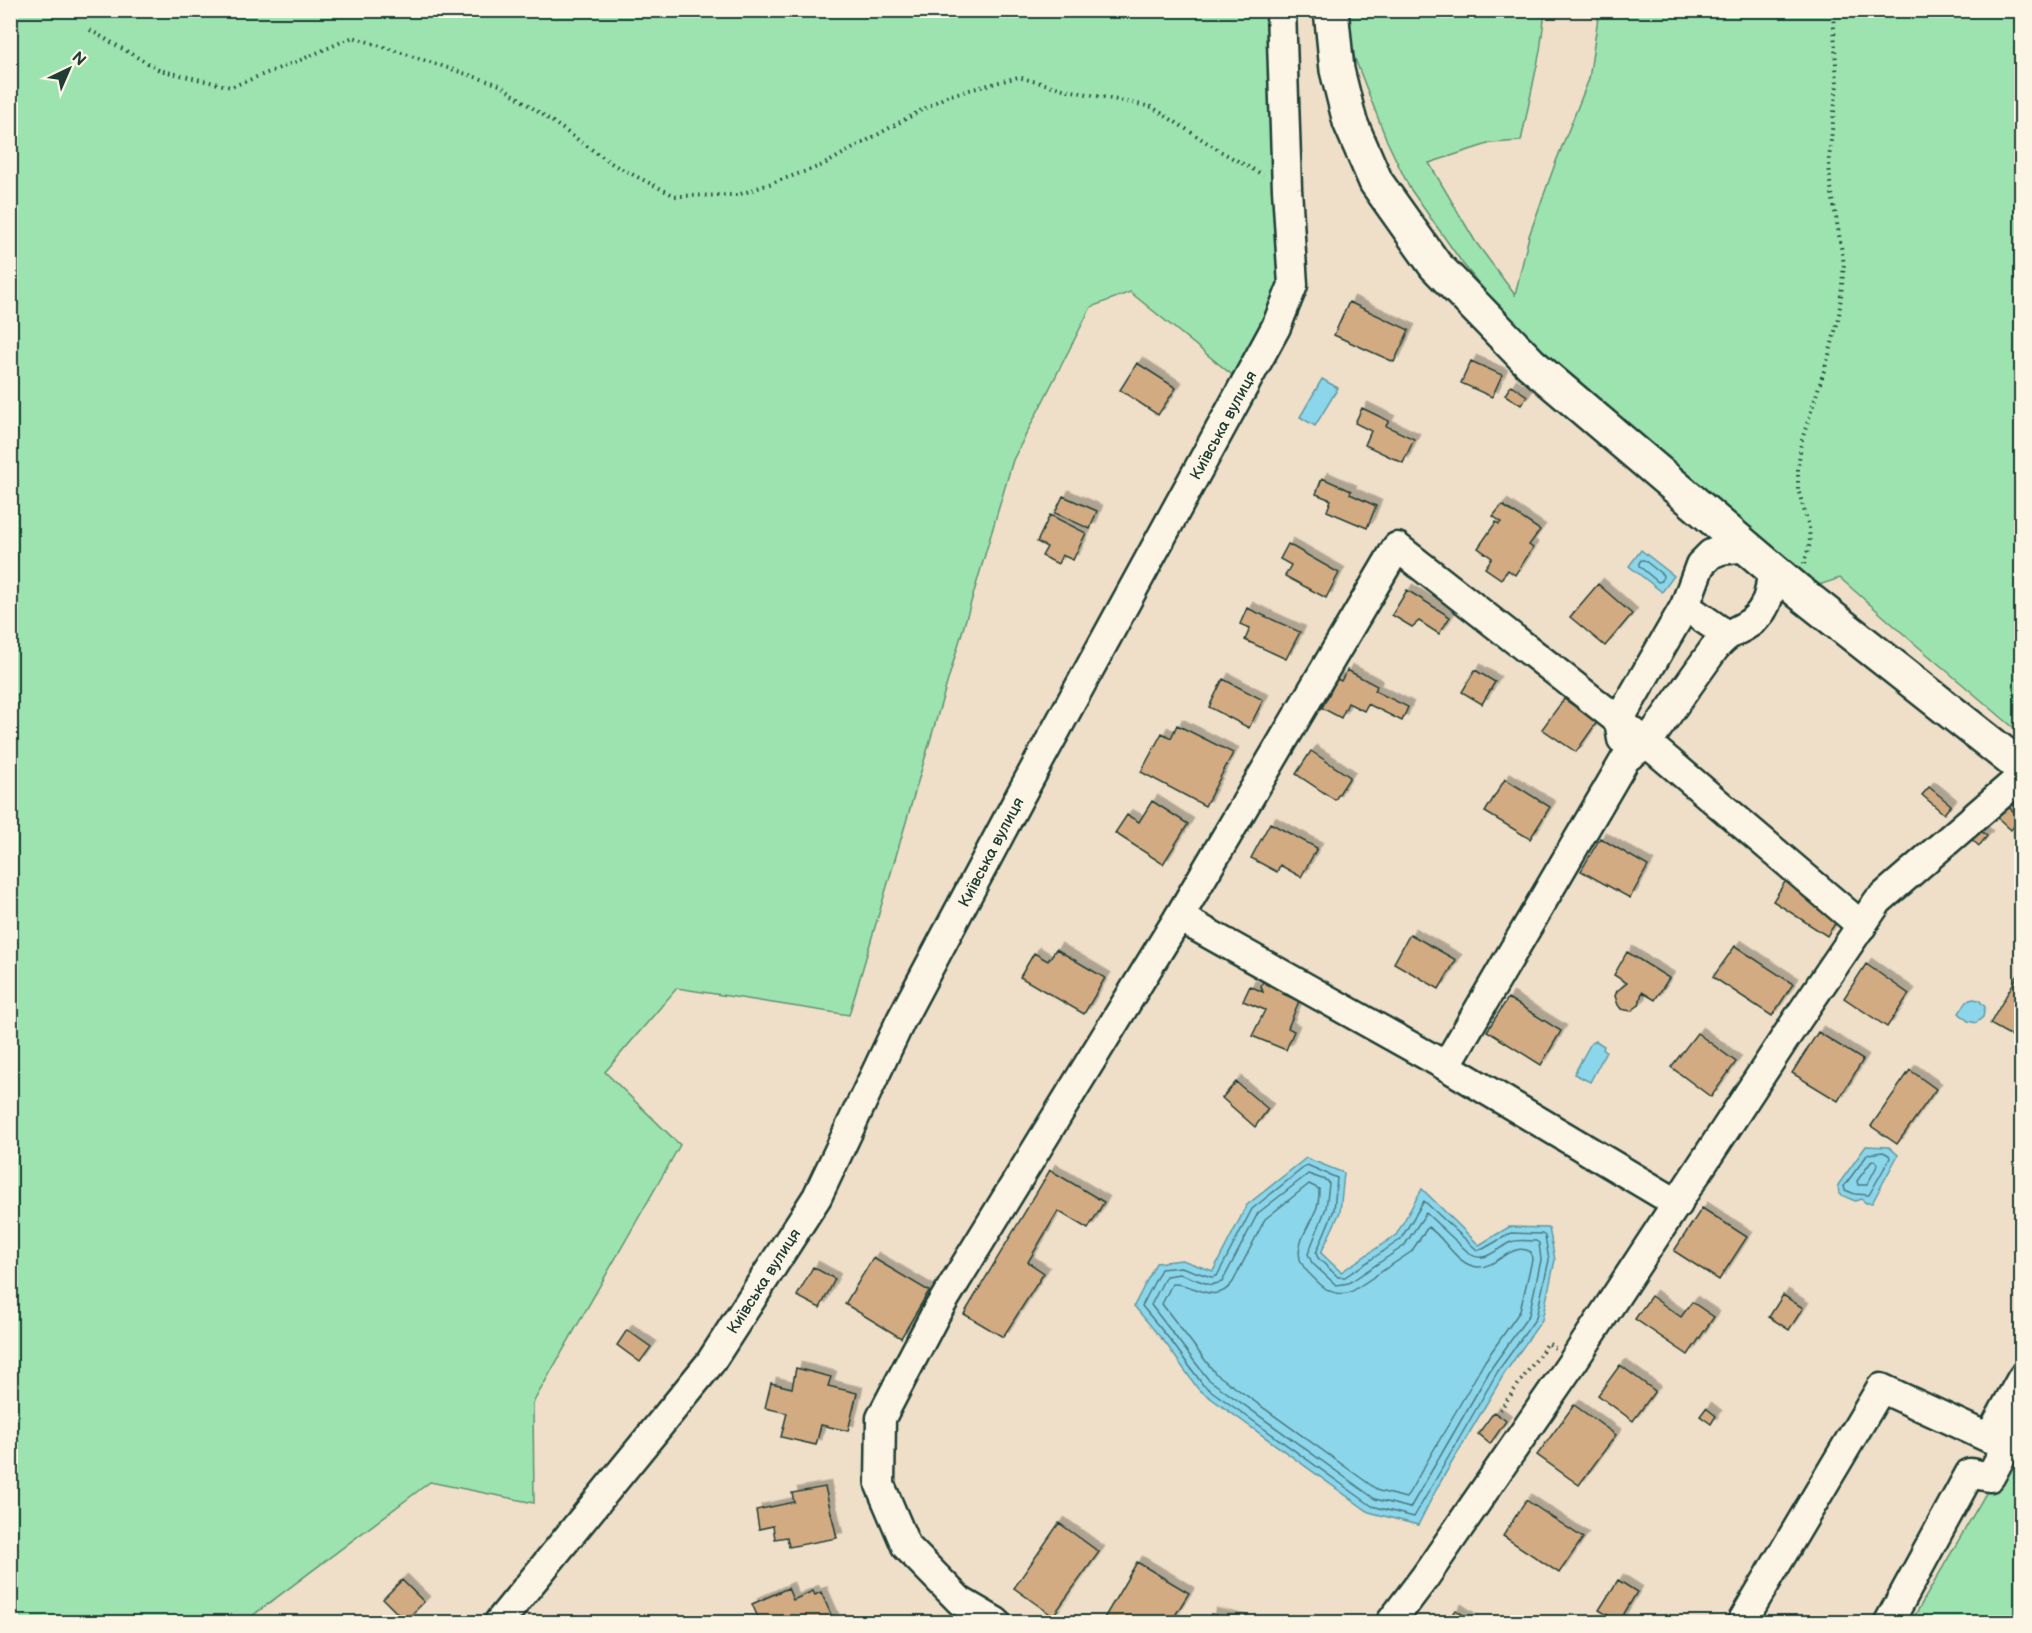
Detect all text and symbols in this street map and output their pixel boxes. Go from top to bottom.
north arrow [39,39,99,99]
text: N [67,48,89,70]
street label: Київська вулиця [1186,368,1261,483]
street label: Київська вулиця [955,794,1029,911]
street label: Київська вулиця [723,1225,805,1338]

